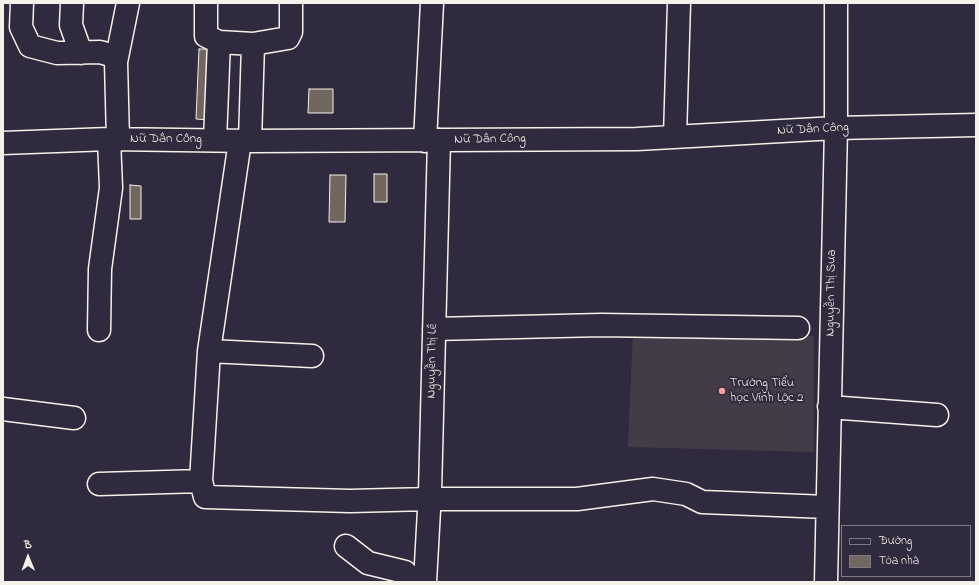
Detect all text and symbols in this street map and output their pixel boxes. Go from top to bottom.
street label: Nữ Dân Công [777,120,849,140]
street label: Nữ Dân Công [130,132,202,148]
street label: Nữ Dân Công [454,132,526,148]
street label: Nguyễn Thị Sưa [823,249,841,337]
street label: Nguyễn Thị Lê [425,323,441,399]
place label: Trường Tiểu học Vĩnh Lộc 2 [730,376,804,407]
marker: Trường Tiểu học Vĩnh Lộc 2 [717,386,727,396]
legend [841,525,971,577]
text: Đường [879,532,912,550]
north arrow [8,537,48,577]
text: B [24,537,32,553]
text: Tòa nhà [879,552,919,570]

